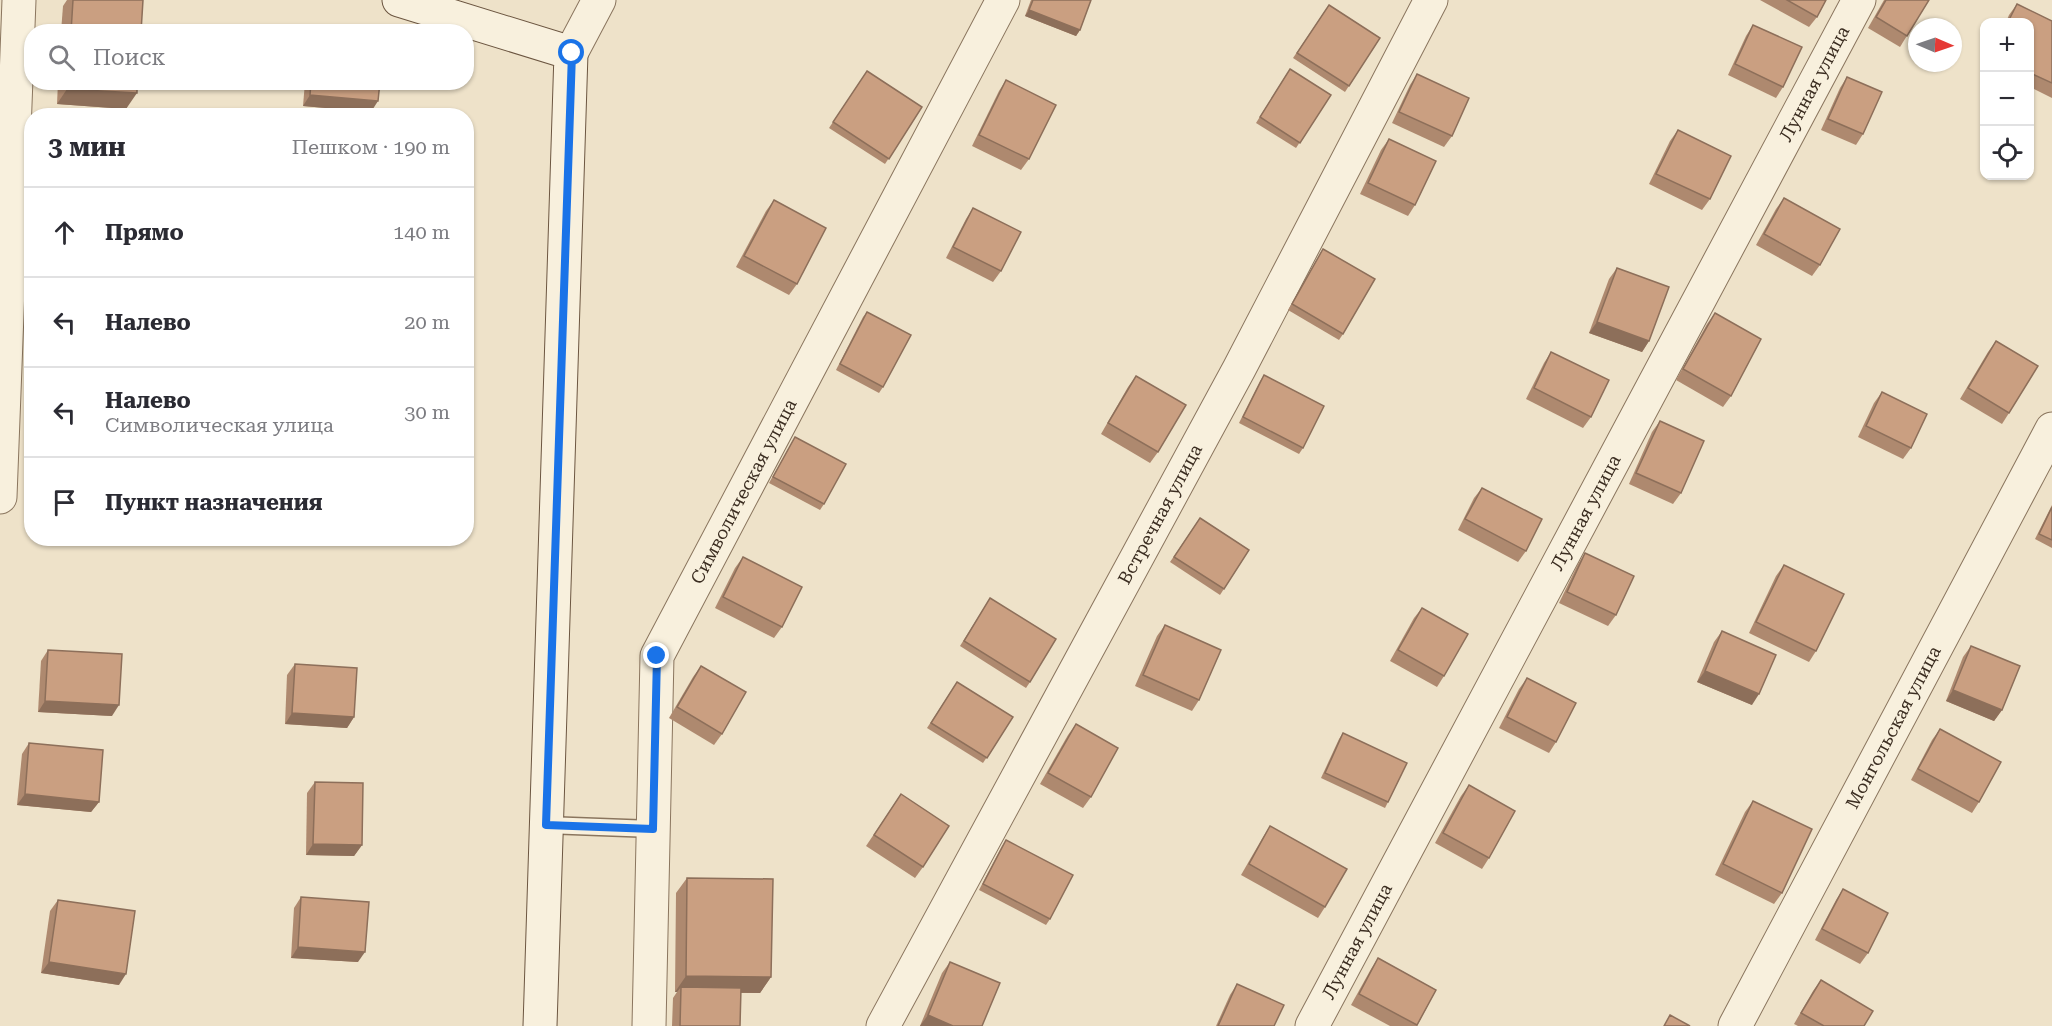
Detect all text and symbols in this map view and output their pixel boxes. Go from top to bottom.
north arrow [1908,18,1962,72]
map controls [1980,18,2034,180]
button: + [1980,18,2034,72]
street label: Лунная улица [1775,22,1853,145]
search box [24,24,474,90]
route start [558,39,584,65]
icon: search [45,41,78,74]
text: Поиск [93,45,165,70]
button: − [1980,72,2034,126]
button: locate [1980,126,2034,180]
text: 3 мин [48,132,126,162]
text: Пешком · 190 m [292,135,450,159]
icon: ahead [48,216,81,249]
text: Прямо [105,220,184,245]
text: 140 m [393,220,450,244]
icon: left [48,306,81,339]
text: Налево [105,310,191,335]
text: 20 m [404,310,450,334]
text: Налево [105,388,191,413]
street label: Символическая улица [686,395,801,587]
icon: left [48,396,81,429]
text: 30 m [404,400,450,424]
text: Символическая улица [105,413,334,437]
street label: Встречная улица [1113,440,1206,588]
street label: Лунная улица [1546,451,1625,574]
icon: arrive [48,486,81,519]
text: Пункт назначения [105,490,323,515]
route end [643,642,669,668]
street label: Монгольская улица [1841,642,1945,812]
street label: Лунная улица [1317,880,1396,1002]

